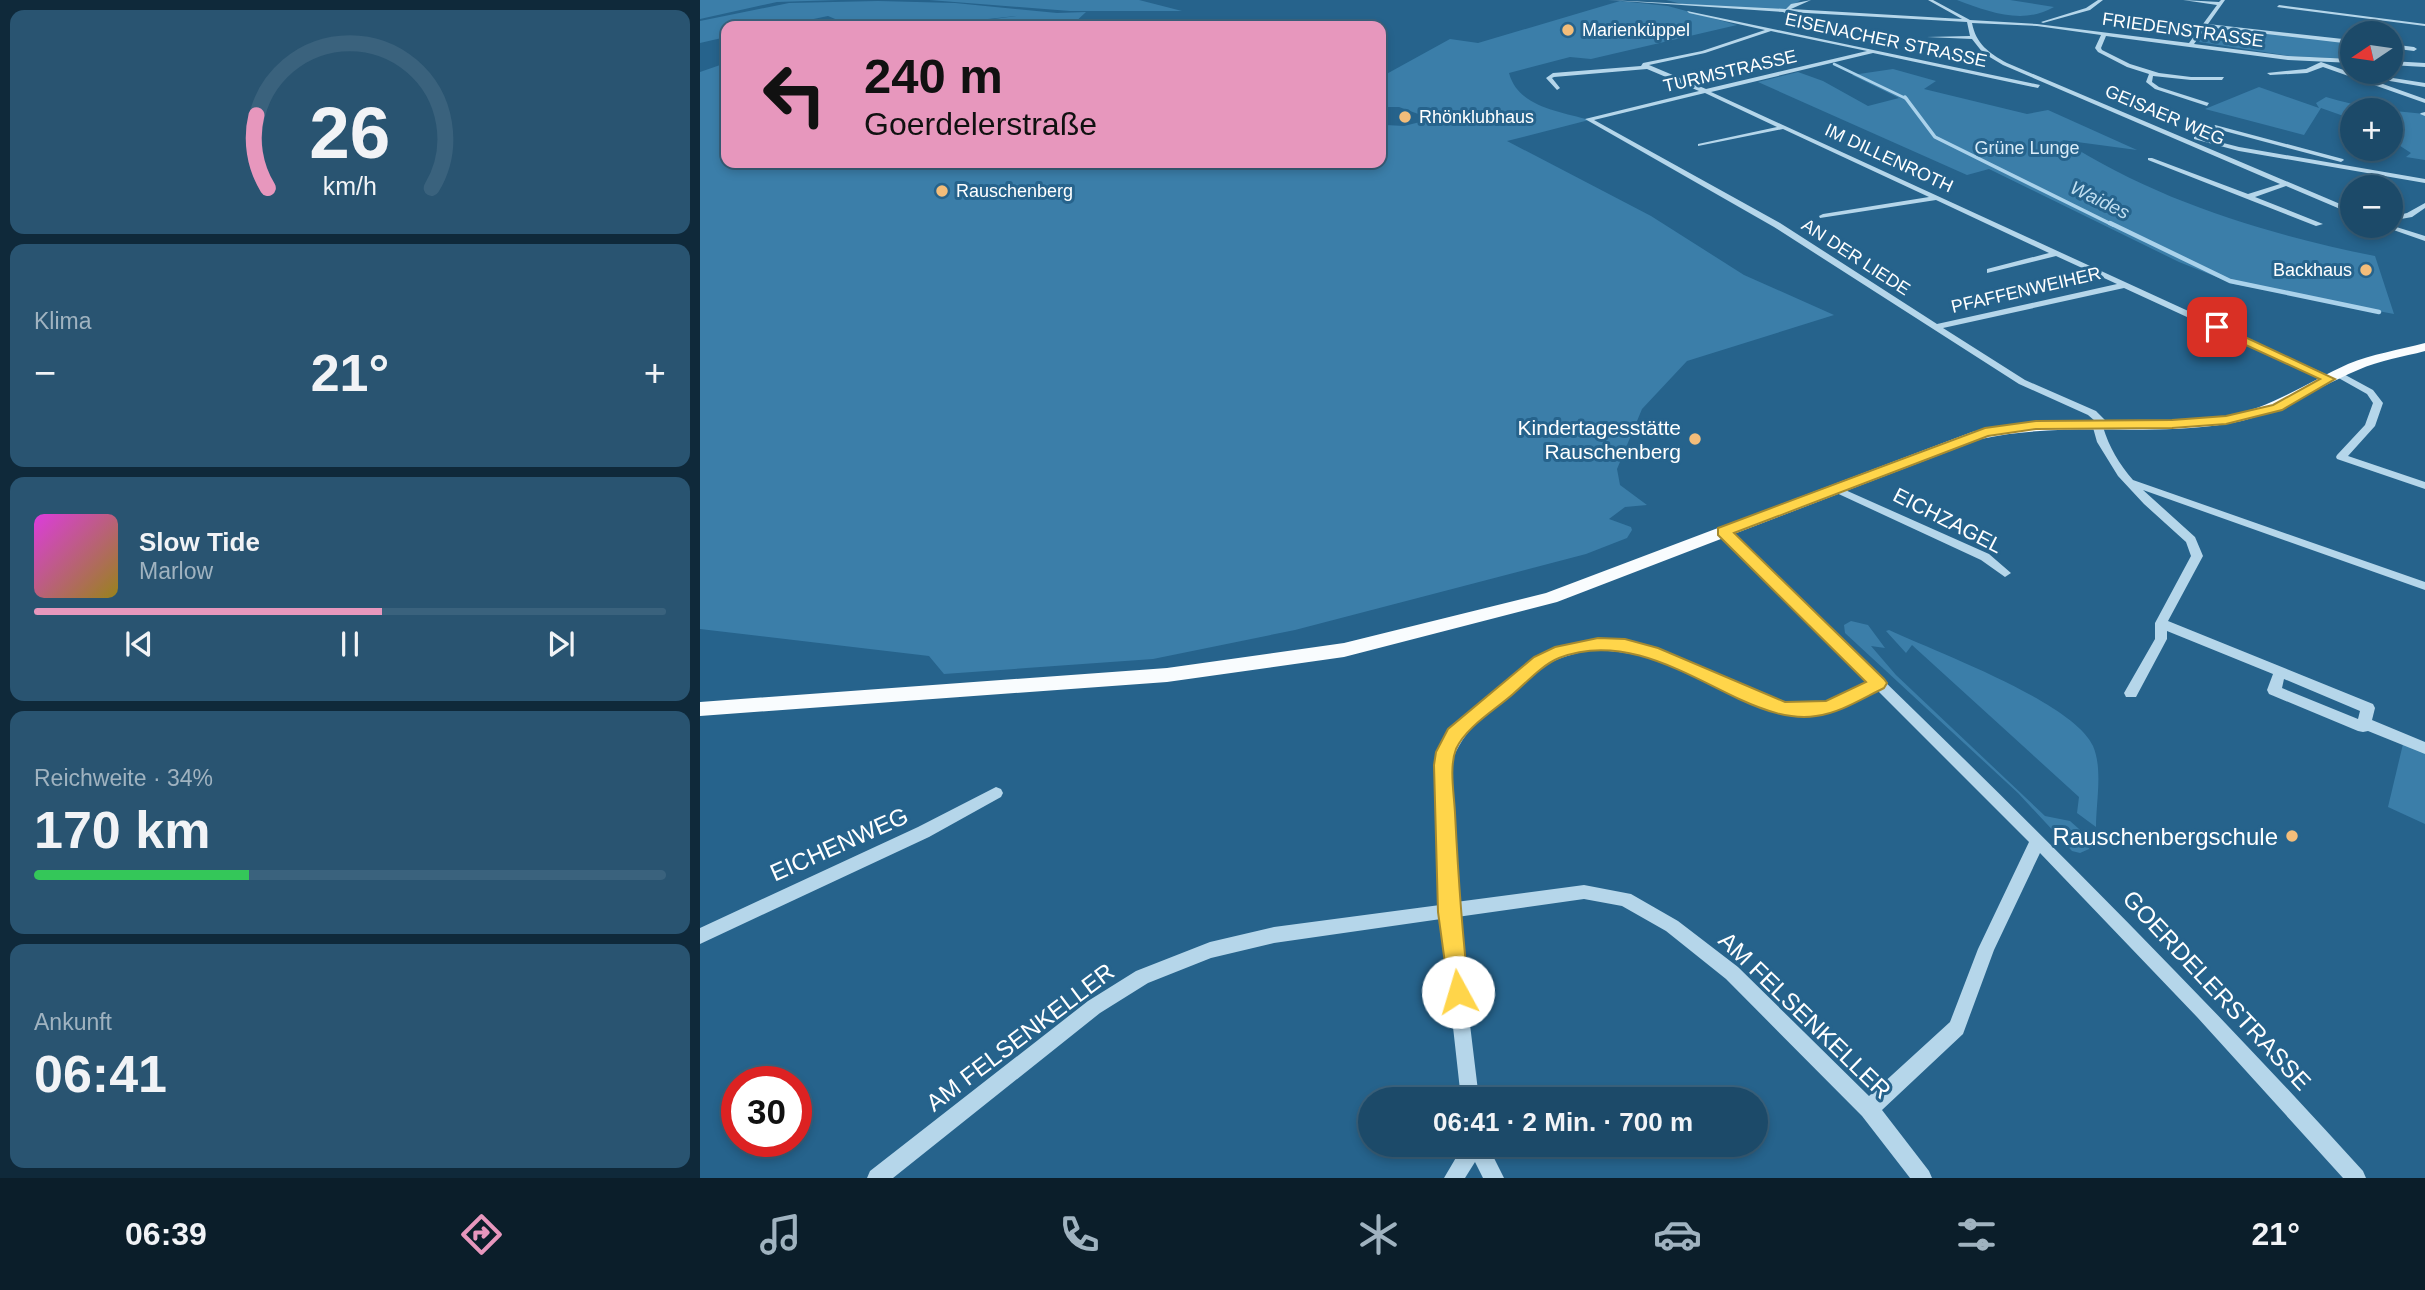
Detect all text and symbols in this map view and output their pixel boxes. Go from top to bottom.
street label: EISENACHER STRASSE [1783,9,1989,71]
street label: FRIEDENSTRASSE [2101,9,2265,51]
place label: Marienküppel [1582,20,1690,40]
north arrow [2340,21,2403,84]
map controls [2340,21,2403,238]
marker: Marienküppel [1560,22,1576,38]
street label: TURMSTRASSE [1661,46,1799,96]
icon: left [749,49,840,140]
text: 240 m [864,49,1003,103]
street label: GEISAER WEG [2102,81,2228,149]
text: 26 [310,92,390,173]
button: + [2340,98,2403,161]
text: Goerdelerstraße [864,106,1097,142]
place label: Rhönklubhaus [1419,107,1534,127]
marker: Rhönklubhaus [1397,109,1413,125]
street label: IM DILLENROTH [1822,120,1956,196]
park label: Grüne Lunge [1974,138,2080,158]
text: km/h [323,172,377,200]
button: − [2340,175,2403,238]
water label: Waides [2067,177,2133,223]
place label: Rauschenberg [956,181,1073,201]
marker: Rauschenberg [934,183,950,199]
street label: AN DER LIEDE [1798,215,1914,299]
place label: Backhaus [2273,260,2352,280]
marker: Backhaus [2358,262,2374,278]
street label: PFAFFENWEIHER [1949,263,2103,317]
pin [2187,297,2247,357]
text: Klima [34,308,92,334]
icon: arrive [2198,308,2236,346]
text: 21° [311,344,389,402]
text: − [34,352,56,394]
text: + [644,352,666,394]
place label: Kindertagesstätte Rauschenberg [1518,416,1681,463]
marker: Kindertagesstätte Rauschenberg [1687,431,1703,447]
street label: EICHZAGEL [1890,483,2006,557]
text: Slow Tide [139,527,260,557]
text: Marlow [139,558,213,584]
icon: previous [120,625,158,663]
icon: pause [331,625,369,663]
icon: next [542,625,580,663]
text: Reichweite · 34% [34,765,213,791]
text: 170 km [34,801,210,859]
street label: EICHENWEG [766,802,912,886]
place label: Rauschenbergschule [2053,823,2278,850]
marker: Rauschenbergschule [2284,828,2300,844]
street label: GOERDELERSTRASSE [2118,885,2316,1095]
street label: AM FELSENKELLER [1714,926,1896,1104]
position arrow [1421,955,1495,1029]
street label: AM FELSENKELLER [921,958,1119,1116]
text: Ankunft [34,1009,112,1035]
text: 06:41 [34,1045,167,1103]
speed limit sign: 30 [721,1066,812,1157]
text: 06:41 · 2 Min. · 700 m [1433,1107,1693,1137]
icon: directions [457,1210,506,1259]
icon: music [756,1210,805,1259]
icon: phone [1055,1210,1104,1259]
icon: climate [1354,1210,1403,1259]
icon: car [1653,1210,1702,1259]
icon: filters [1952,1210,2001,1259]
text: 06:39 [125,1216,207,1252]
text: 21° [2252,1216,2300,1252]

